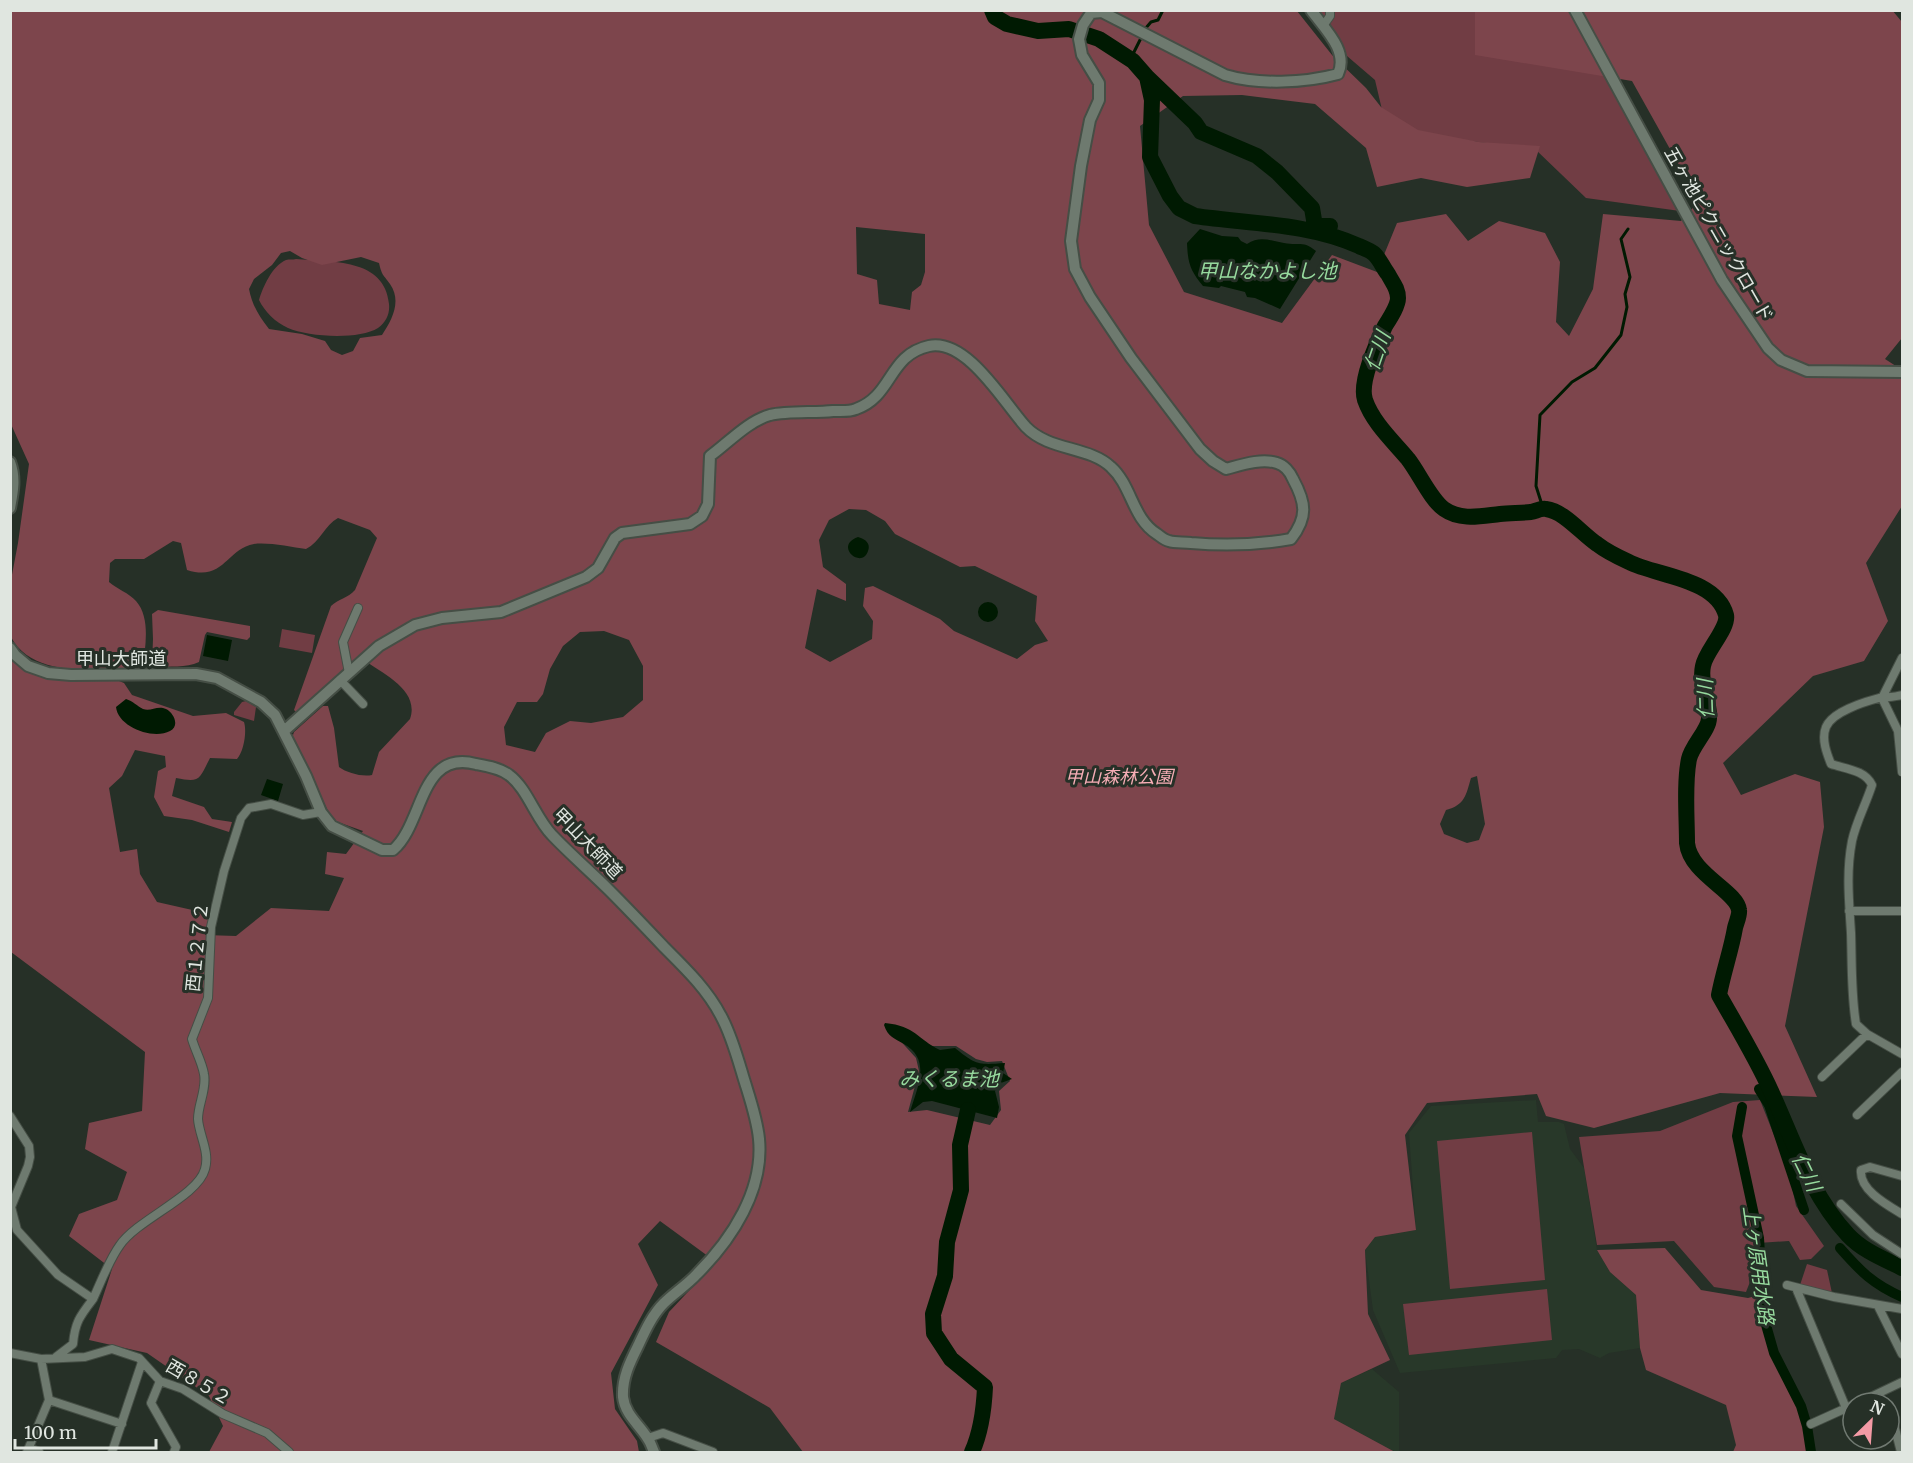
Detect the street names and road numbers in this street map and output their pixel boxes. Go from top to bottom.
street label: 五ヶ池ピクニックロード [1660,143,1778,325]
street label: 甲山大師道 [76,647,166,670]
street label: 甲山大師道 [548,803,628,883]
street label: 西１２７２ [181,901,213,993]
street label: 西８５２ [162,1354,236,1410]

